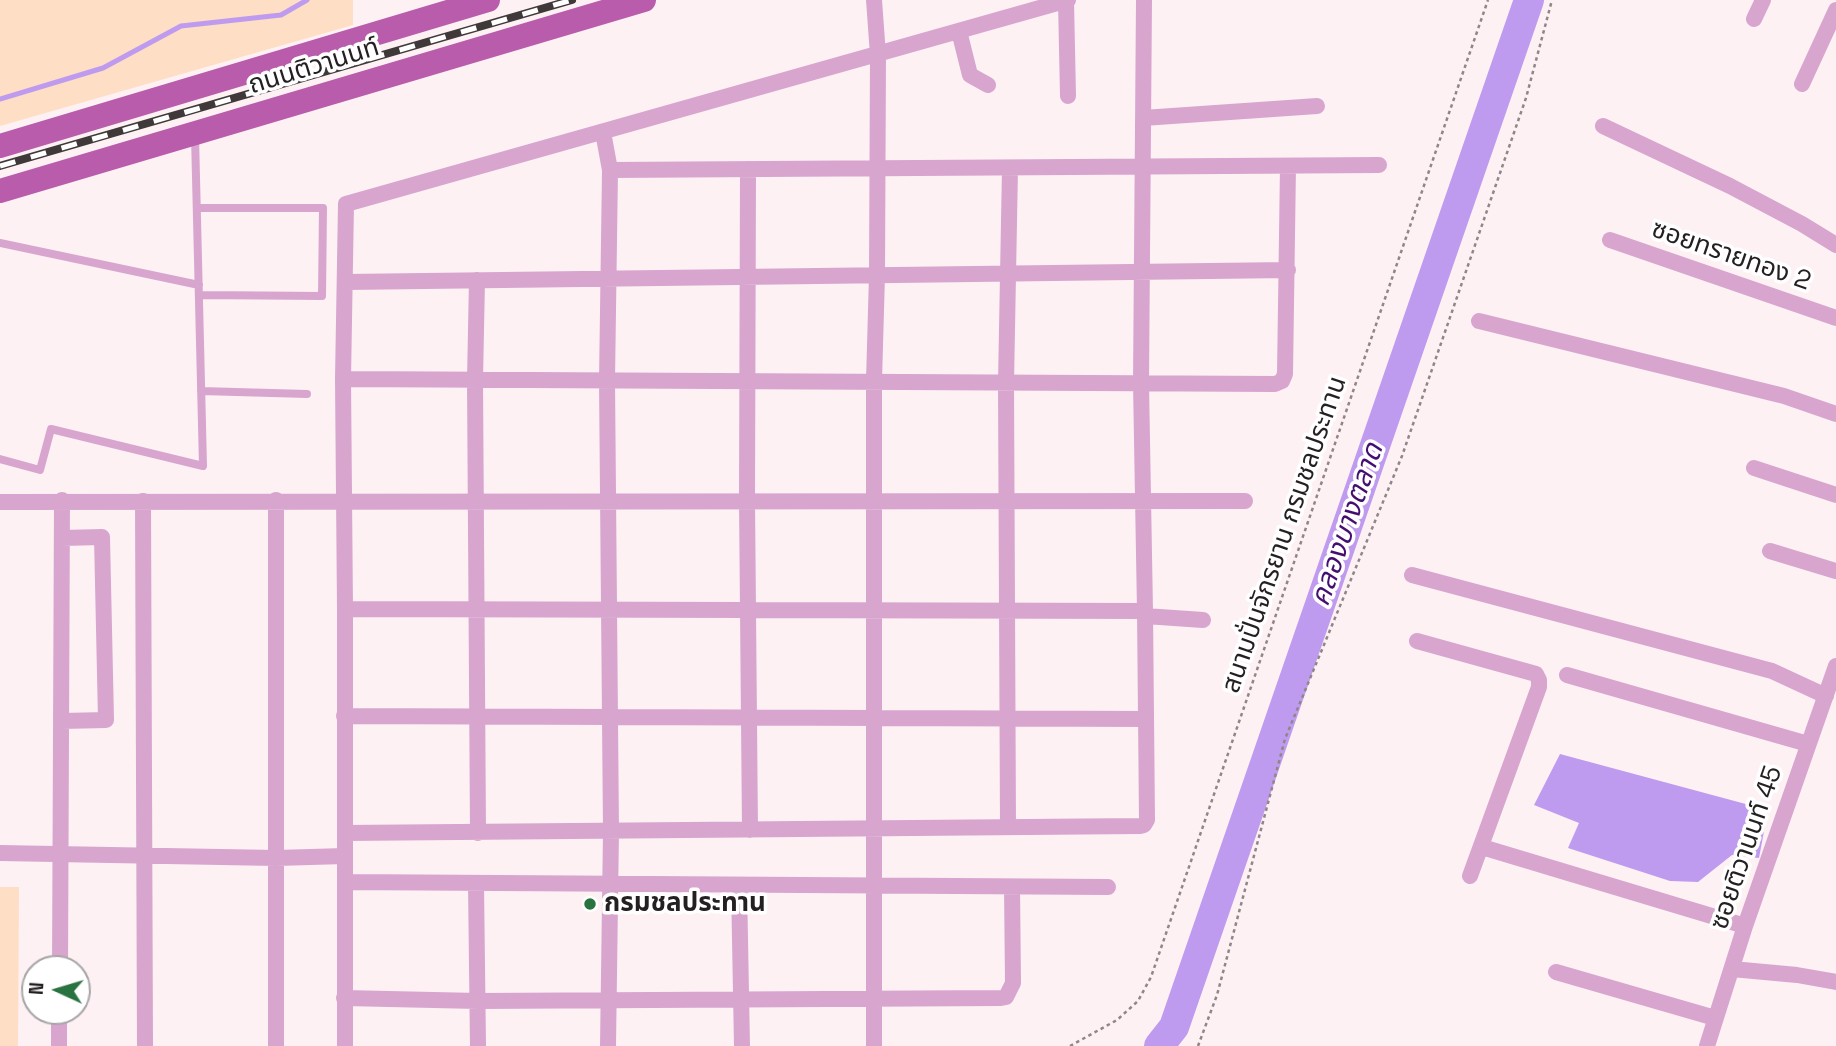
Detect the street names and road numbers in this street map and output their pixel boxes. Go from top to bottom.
street label: ถนนติวานนท์ [245,32,383,102]
street label: ซอยทรายทอง 2 [1647,214,1815,298]
street label: สนามปั่นจักรยาน กรมชลประทาน [1216,373,1354,697]
street label: ซอยติวานนท์ 45 [1704,762,1790,934]

